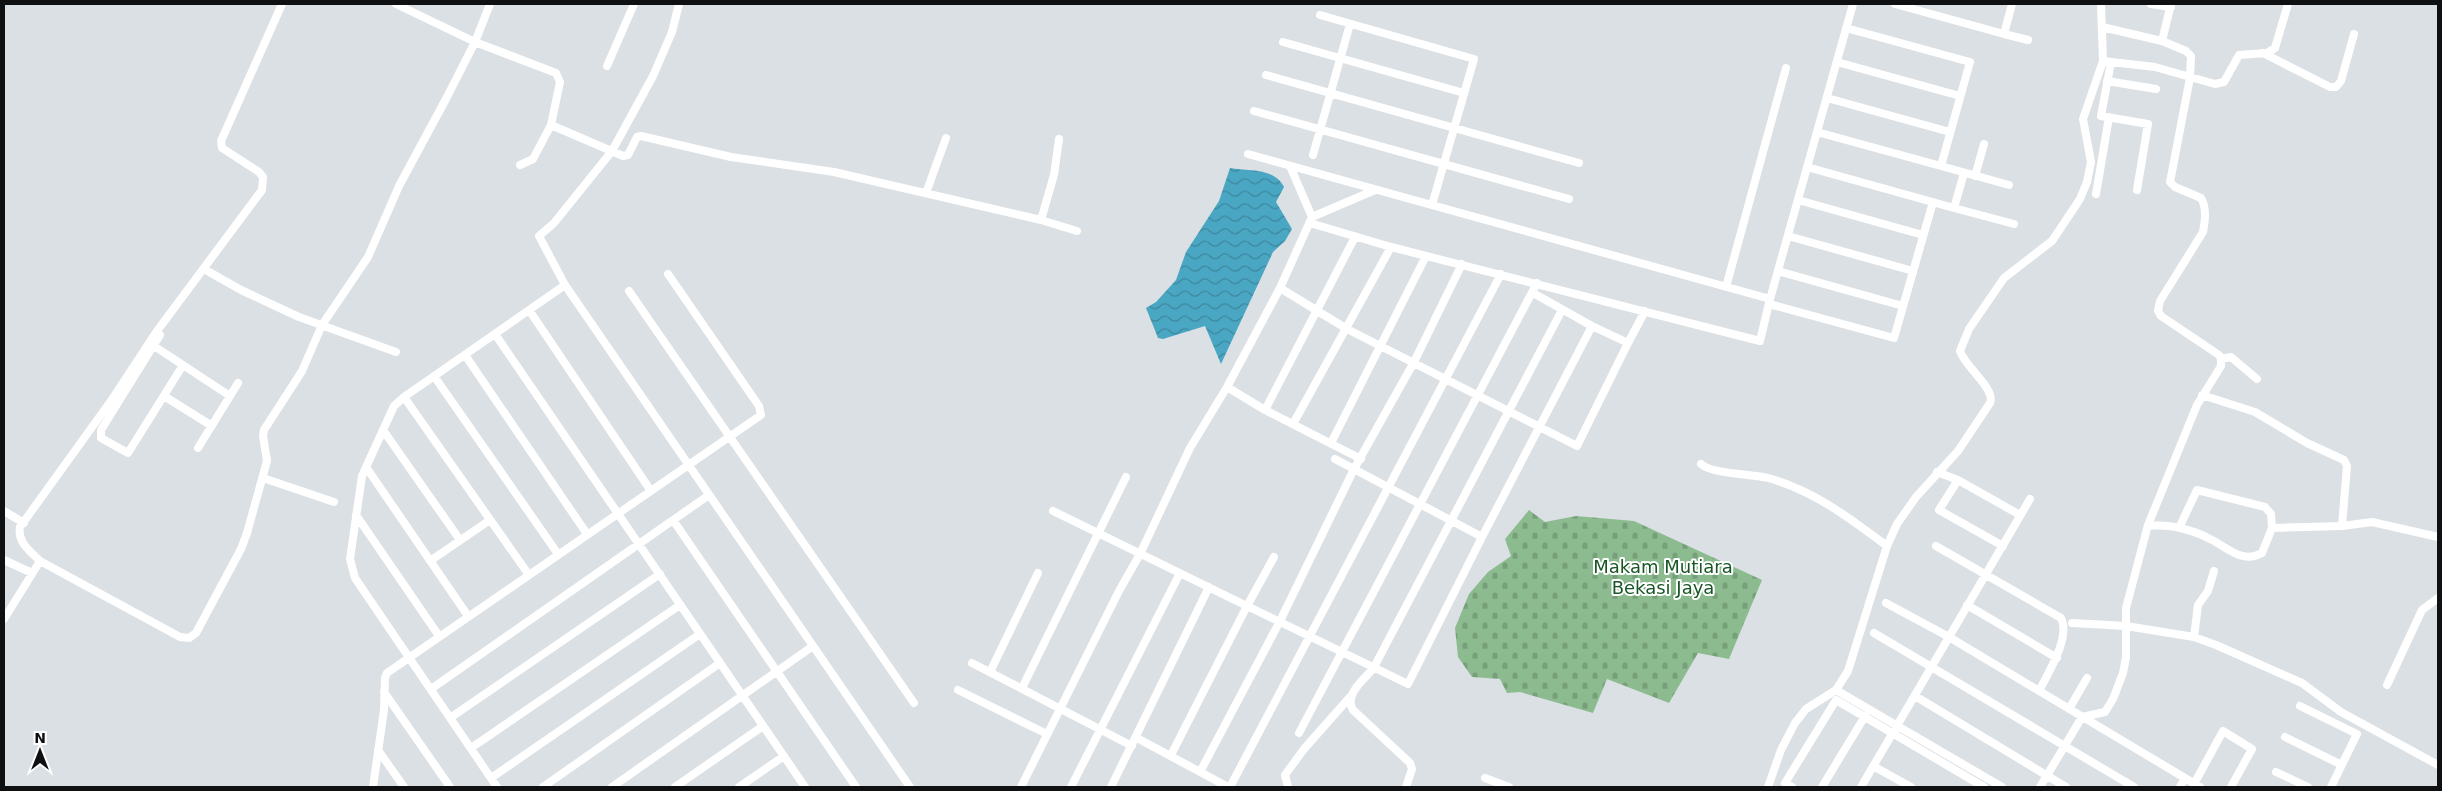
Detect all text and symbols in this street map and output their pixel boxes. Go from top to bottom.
park label: Makam Mutiara Bekasi Jaya [1593,556,1733,598]
north arrow [15,726,65,776]
text: N [34,730,46,746]

